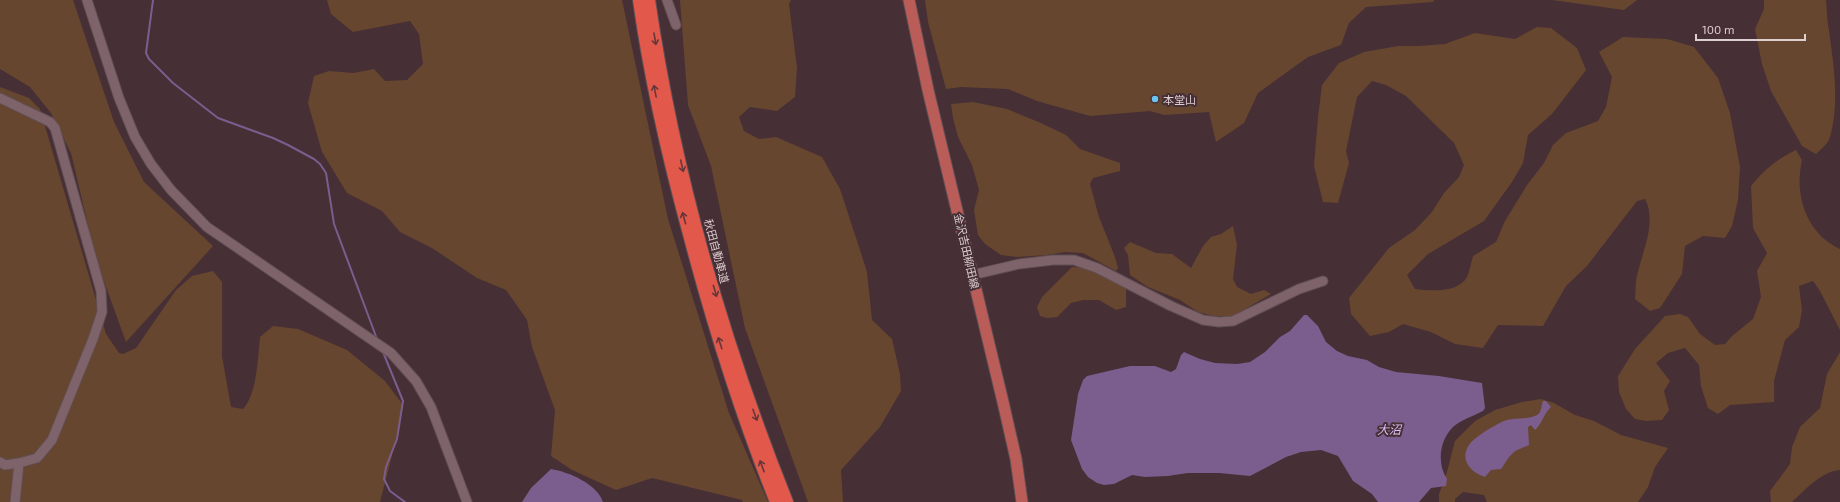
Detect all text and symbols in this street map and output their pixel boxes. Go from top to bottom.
scale bar [1696,16,1805,42]
text: 100 m [1702,22,1734,36]
one-way arrow [652,32,660,45]
one-way arrow [651,85,659,98]
place label: 本堂山 [1163,93,1196,106]
marker: 本堂山 [1150,94,1160,104]
one-way arrow [678,159,686,172]
one-way arrow [680,211,687,224]
street label: 金沢吉田柳田線 [952,212,982,290]
street label: 秋田自動車道 [702,217,732,285]
one-way arrow [712,285,719,298]
one-way arrow [715,337,723,349]
one-way arrow [751,409,759,421]
water label: 大沼 [1377,422,1403,436]
one-way arrow [757,460,765,472]

